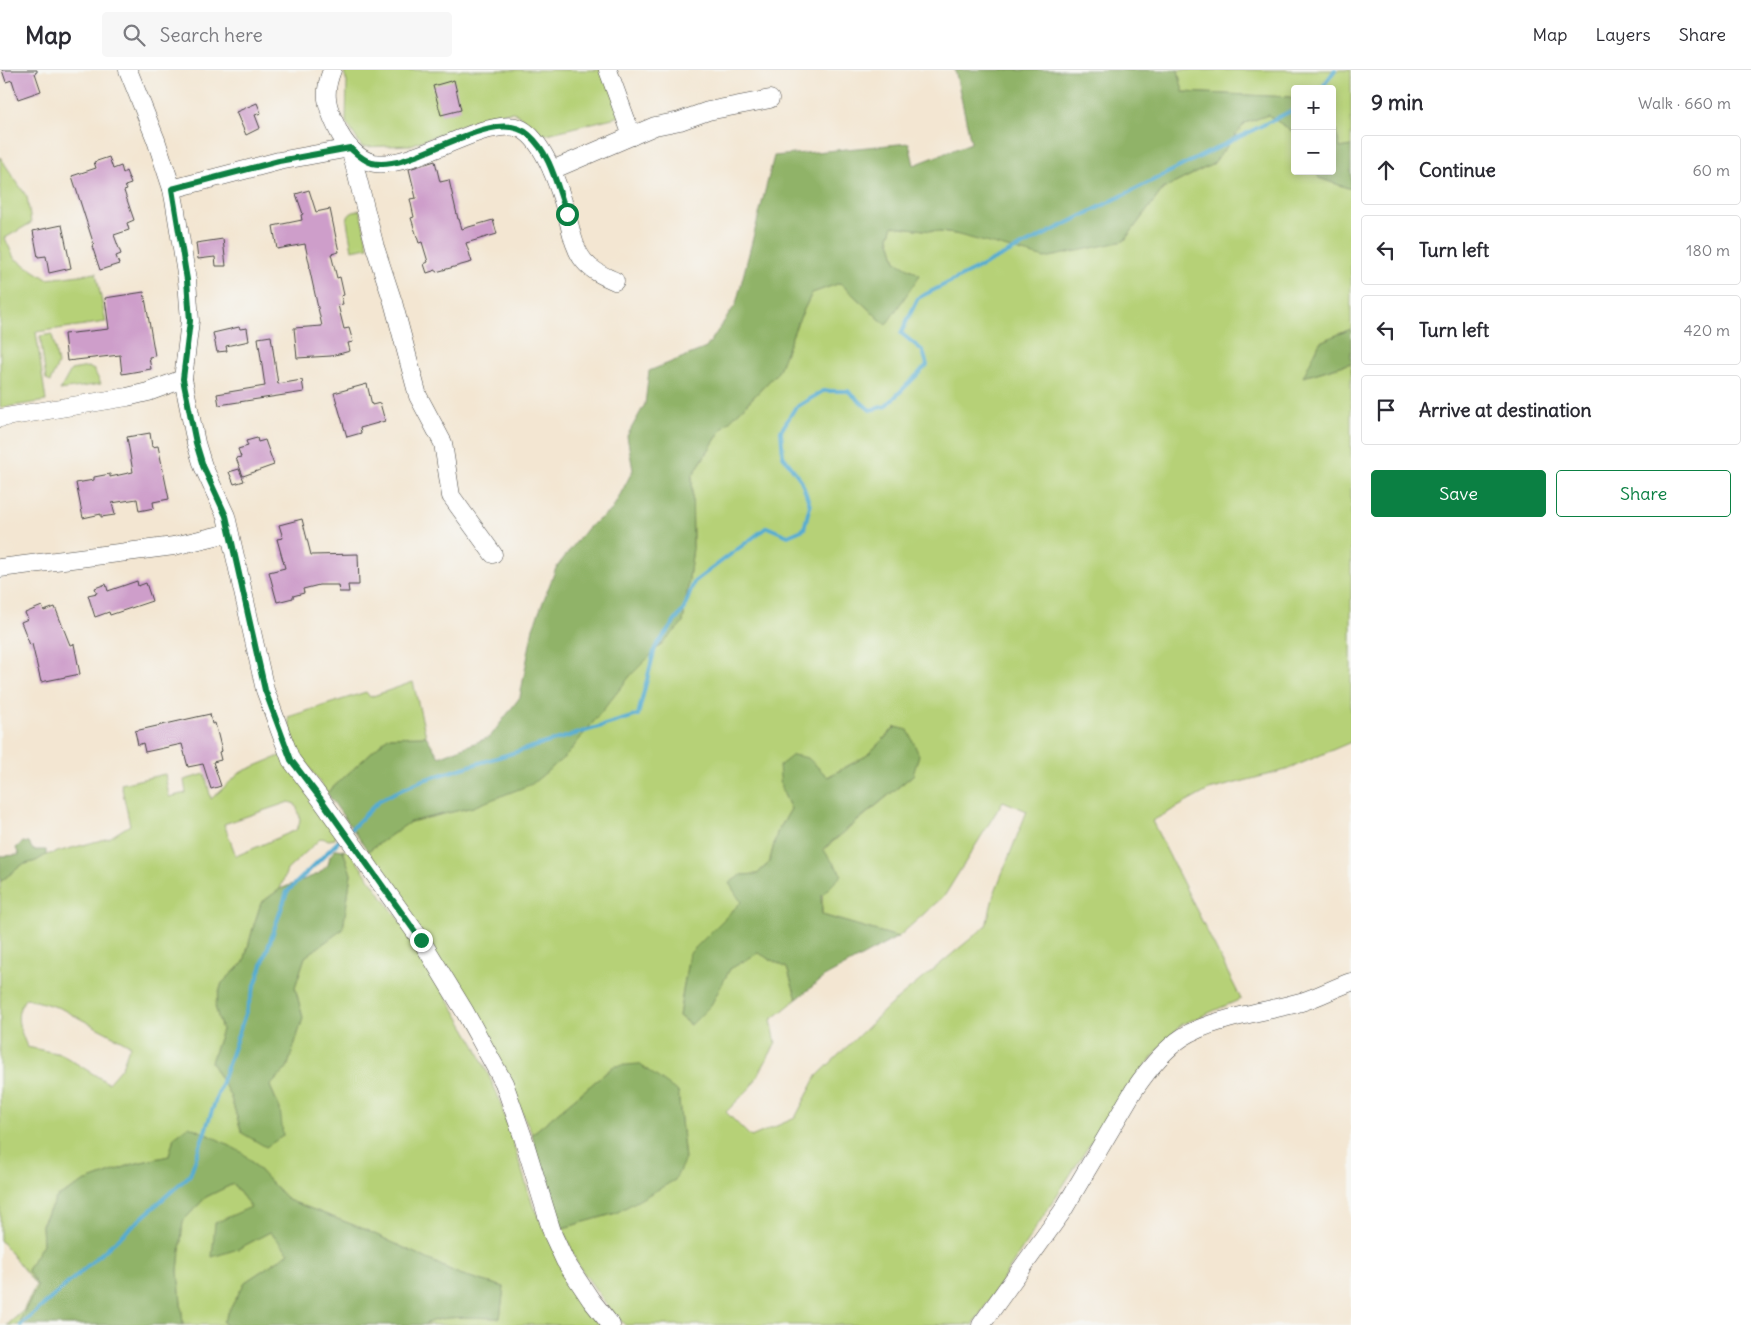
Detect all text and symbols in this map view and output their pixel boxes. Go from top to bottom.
search box [102,12,452,57]
text: Map [25,20,72,50]
icon: search [120,21,148,49]
text: Search here [160,23,263,47]
text: Map [1532,23,1567,46]
text: Layers [1595,23,1651,46]
text: Share [1679,23,1726,46]
map controls [1291,85,1336,175]
button: + [1291,85,1336,130]
text: 9 min [1371,89,1423,116]
text: Walk · 660 m [1638,93,1731,113]
button: − [1291,130,1336,175]
icon: ahead [1372,156,1400,184]
text: Continue [1419,158,1496,182]
text: 60 m [1692,160,1730,180]
route start [556,203,579,226]
icon: left [1372,236,1400,264]
text: Turn left [1419,238,1489,262]
text: 180 m [1686,240,1730,260]
icon: left [1372,316,1400,344]
text: Turn left [1419,318,1489,342]
text: 420 m [1684,320,1730,340]
icon: arrive [1372,396,1400,424]
text: Arrive at destination [1419,398,1592,422]
button: Save [1371,470,1546,517]
button: Share [1556,470,1731,517]
route end [410,929,433,952]

